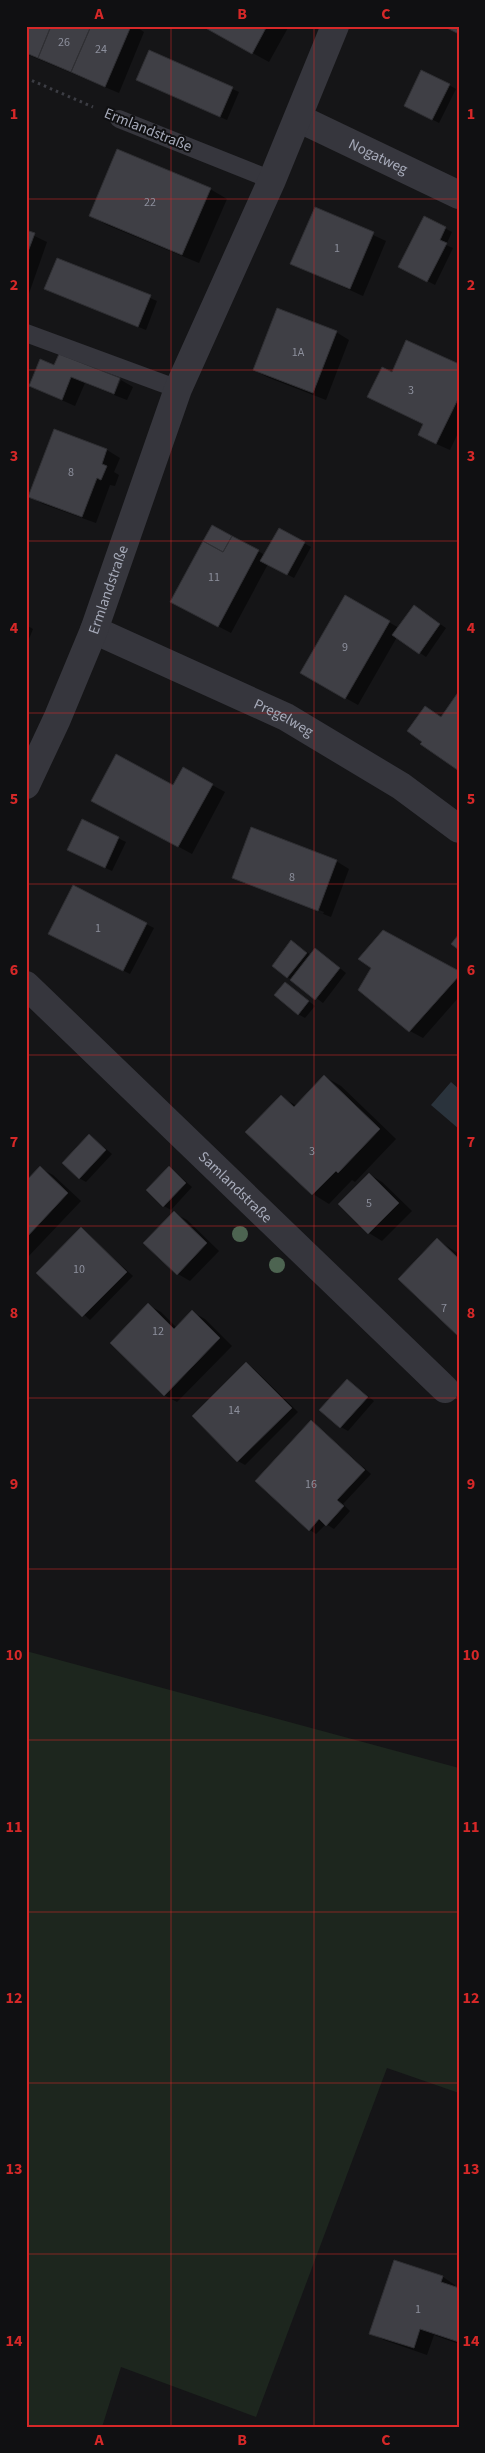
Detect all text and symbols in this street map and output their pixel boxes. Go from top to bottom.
text: A [93,3,104,25]
text: B [237,3,247,25]
text: C [381,3,391,25]
house number: 26 [58,34,70,51]
house number: 24 [95,41,107,58]
text: 1 [10,103,18,125]
street label: Ermlandstraße [101,103,195,157]
text: 1 [467,103,475,125]
street label: Nogatweg [345,133,412,180]
house number: 22 [144,194,156,211]
house number: 1 [334,240,340,257]
text: 2 [10,274,18,296]
text: 2 [467,274,475,296]
house number: 1A [292,344,305,361]
house number: 3 [408,382,414,399]
text: 3 [10,445,18,467]
text: 3 [467,445,475,467]
house number: 8 [68,464,74,481]
street label: Ermlandstraße [83,542,133,637]
house number: 11 [208,569,220,586]
text: 4 [10,617,19,639]
text: 4 [467,617,476,639]
house number: 9 [342,639,348,656]
street label: Pregelweg [250,693,318,742]
text: 5 [10,788,18,810]
text: 5 [467,788,475,810]
house number: 8 [289,869,295,886]
house number: 1 [95,920,101,937]
text: 6 [10,959,18,981]
text: 6 [467,959,475,981]
text: 7 [10,1131,18,1153]
text: 7 [467,1131,475,1153]
house number: 3 [309,1143,315,1160]
street label: Samlandstraße [194,1146,277,1228]
house number: 5 [366,1195,372,1212]
house number: 10 [73,1261,85,1278]
house number: 7 [441,1300,447,1317]
text: 8 [10,1302,18,1324]
text: 8 [467,1302,475,1324]
house number: 12 [152,1323,164,1340]
house number: 14 [228,1402,240,1419]
text: 9 [10,1473,18,1495]
text: 9 [467,1473,475,1495]
house number: 16 [305,1476,317,1493]
text: 10 [6,1644,22,1666]
text: 10 [463,1644,479,1666]
text: 11 [6,1816,22,1838]
text: 11 [463,1816,479,1838]
text: 12 [6,1987,22,2009]
text: 12 [463,1987,479,2009]
text: 13 [6,2158,22,2180]
text: 13 [463,2158,479,2180]
house number: 1 [415,2301,421,2318]
text: 14 [6,2330,23,2352]
text: 14 [463,2330,480,2352]
text: A [93,2429,104,2451]
text: B [237,2429,247,2451]
text: C [381,2429,391,2451]

